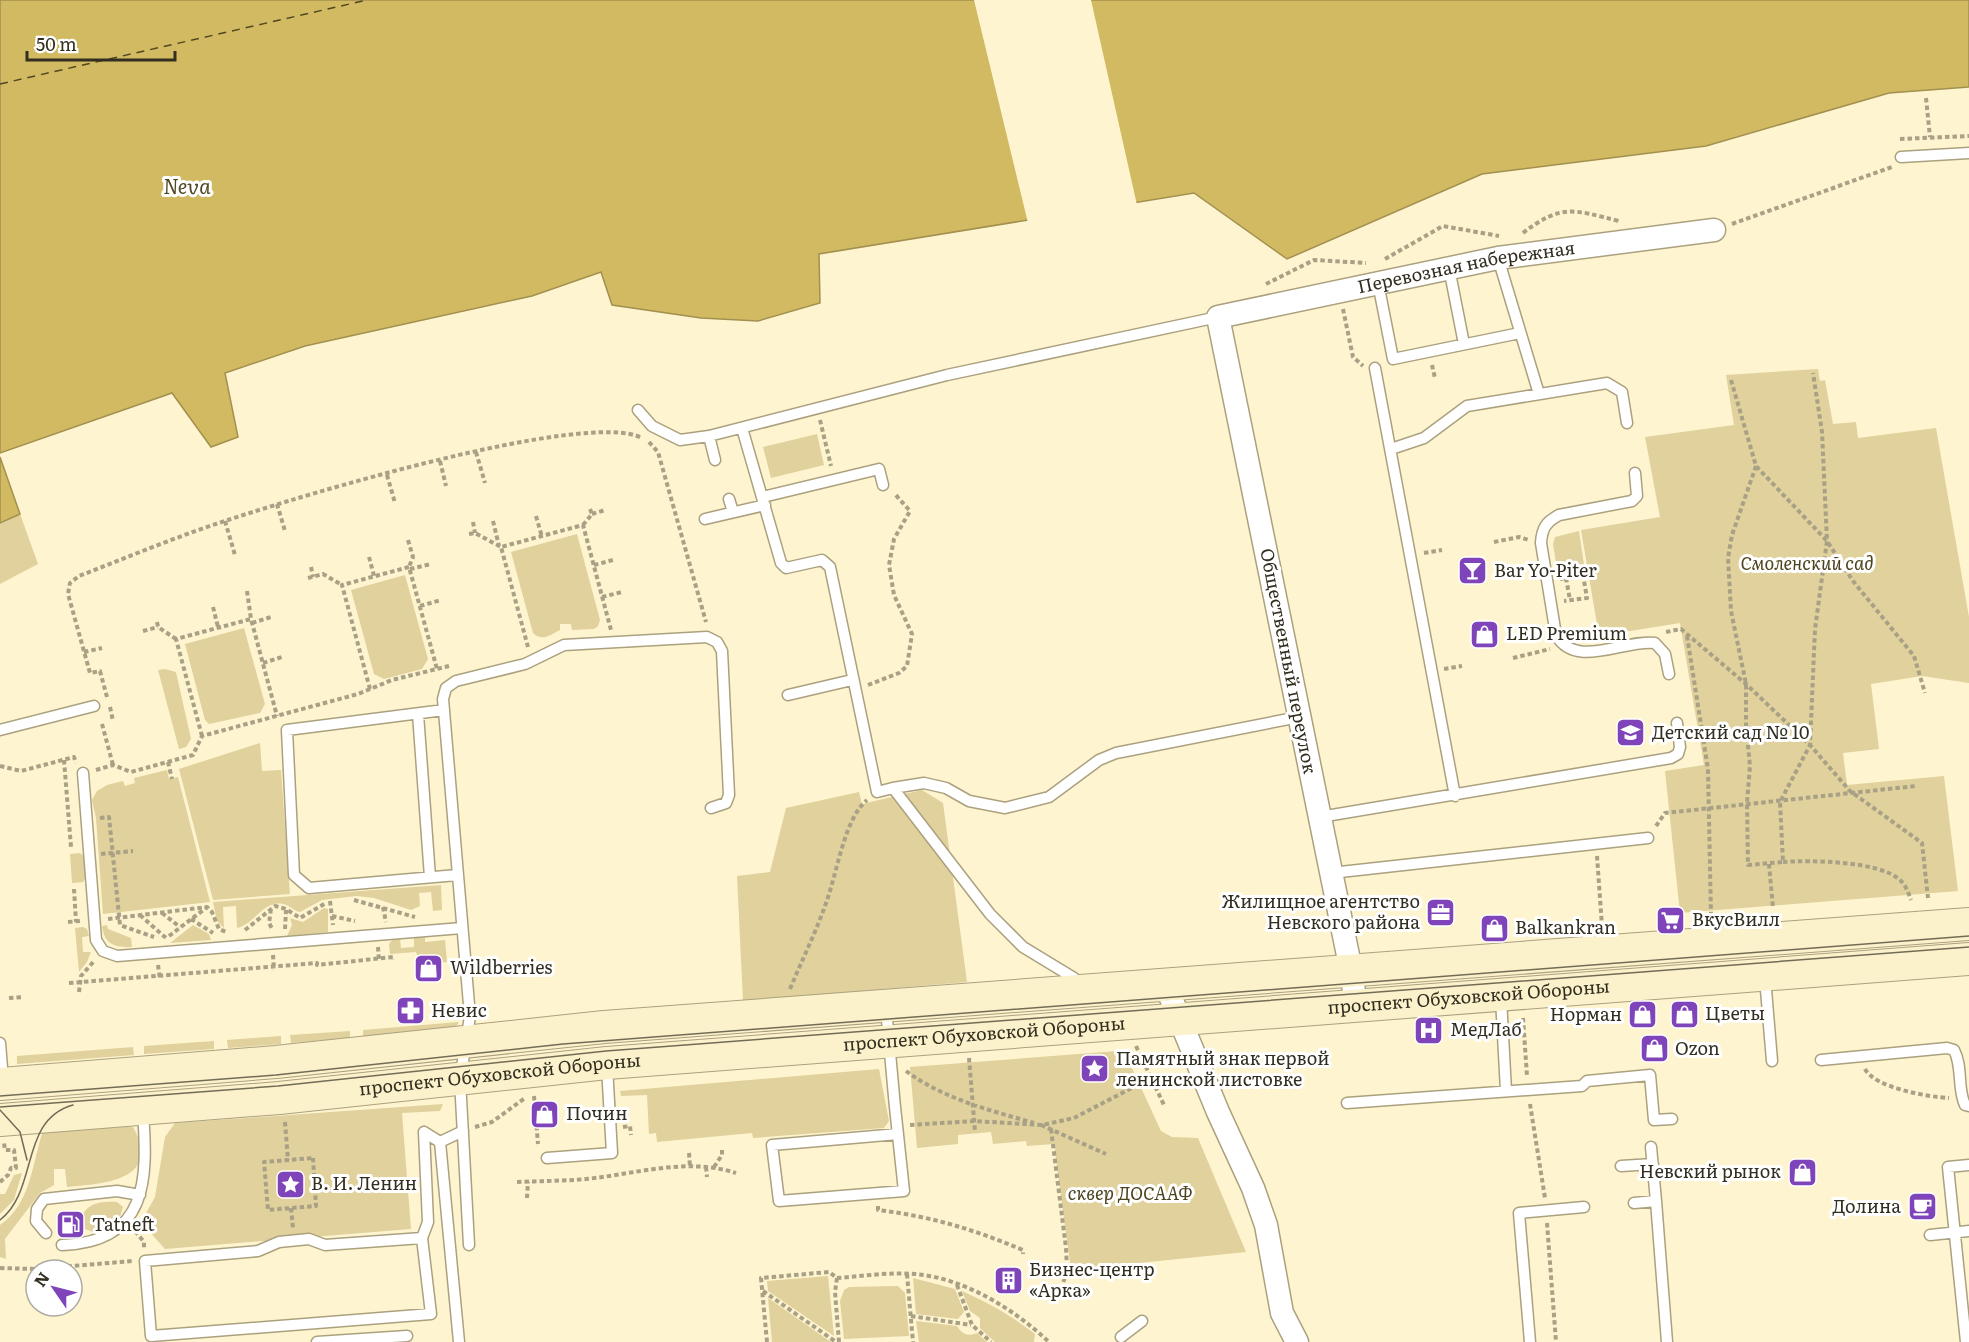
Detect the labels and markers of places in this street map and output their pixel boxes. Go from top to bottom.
bar icon: Bar Yo-Piter [1457,555,1489,587]
place label: Bar Yo-Piter [1494,556,1597,583]
shop icon: LED Premium [1469,618,1501,650]
place label: LED Premium [1506,619,1627,646]
school or university icon: Детский сад № 10 [1615,717,1647,749]
place label: Детский сад № 10 [1652,718,1809,745]
place label: Жилищное агентство Невского района [1222,887,1420,935]
office icon: Жилищное агентство Невского района [1425,896,1457,928]
supermarket icon: ВкусВилл [1655,904,1687,936]
place label: ВкусВилл [1692,905,1780,932]
shop icon: Balkankran [1478,912,1510,944]
place label: Balkankran [1515,913,1616,940]
shop icon: Wildberries [413,952,445,984]
place label: Wildberries [450,953,552,980]
pharmacy icon: Невис [394,995,426,1027]
place label: Невис [431,996,487,1023]
shop icon: Цветы [1668,998,1700,1030]
shop icon: Норман [1627,999,1659,1031]
place label: Цветы [1705,999,1765,1026]
place label: Норман [1550,1000,1622,1027]
hospital icon: МедЛаб [1413,1014,1445,1046]
place label: МедЛаб [1450,1015,1522,1042]
shop icon: Ozon [1638,1033,1670,1065]
place label: Ozon [1675,1034,1720,1061]
place label: Памятный знак первой ленинской листовке [1116,1044,1330,1092]
place icon: Памятный знак первой ленинской листовке [1079,1053,1111,1085]
shop icon: Почин [529,1098,561,1130]
place label: Почин [566,1099,627,1126]
shop icon: Невский рынок [1786,1156,1818,1188]
place label: Невский рынок [1639,1157,1781,1184]
place icon: В. И. Ленин [274,1168,306,1200]
place label: В. И. Ленин [311,1169,417,1196]
cafe icon: Долина [1906,1191,1938,1223]
place label: Долина [1832,1192,1901,1219]
fuel station icon: Tatneft [55,1209,87,1241]
place label: Tatneft [92,1210,155,1237]
place label: Бизнес-центр «Арка» [1029,1255,1155,1303]
building icon: Бизнес-центр «Арка» [992,1264,1024,1296]

